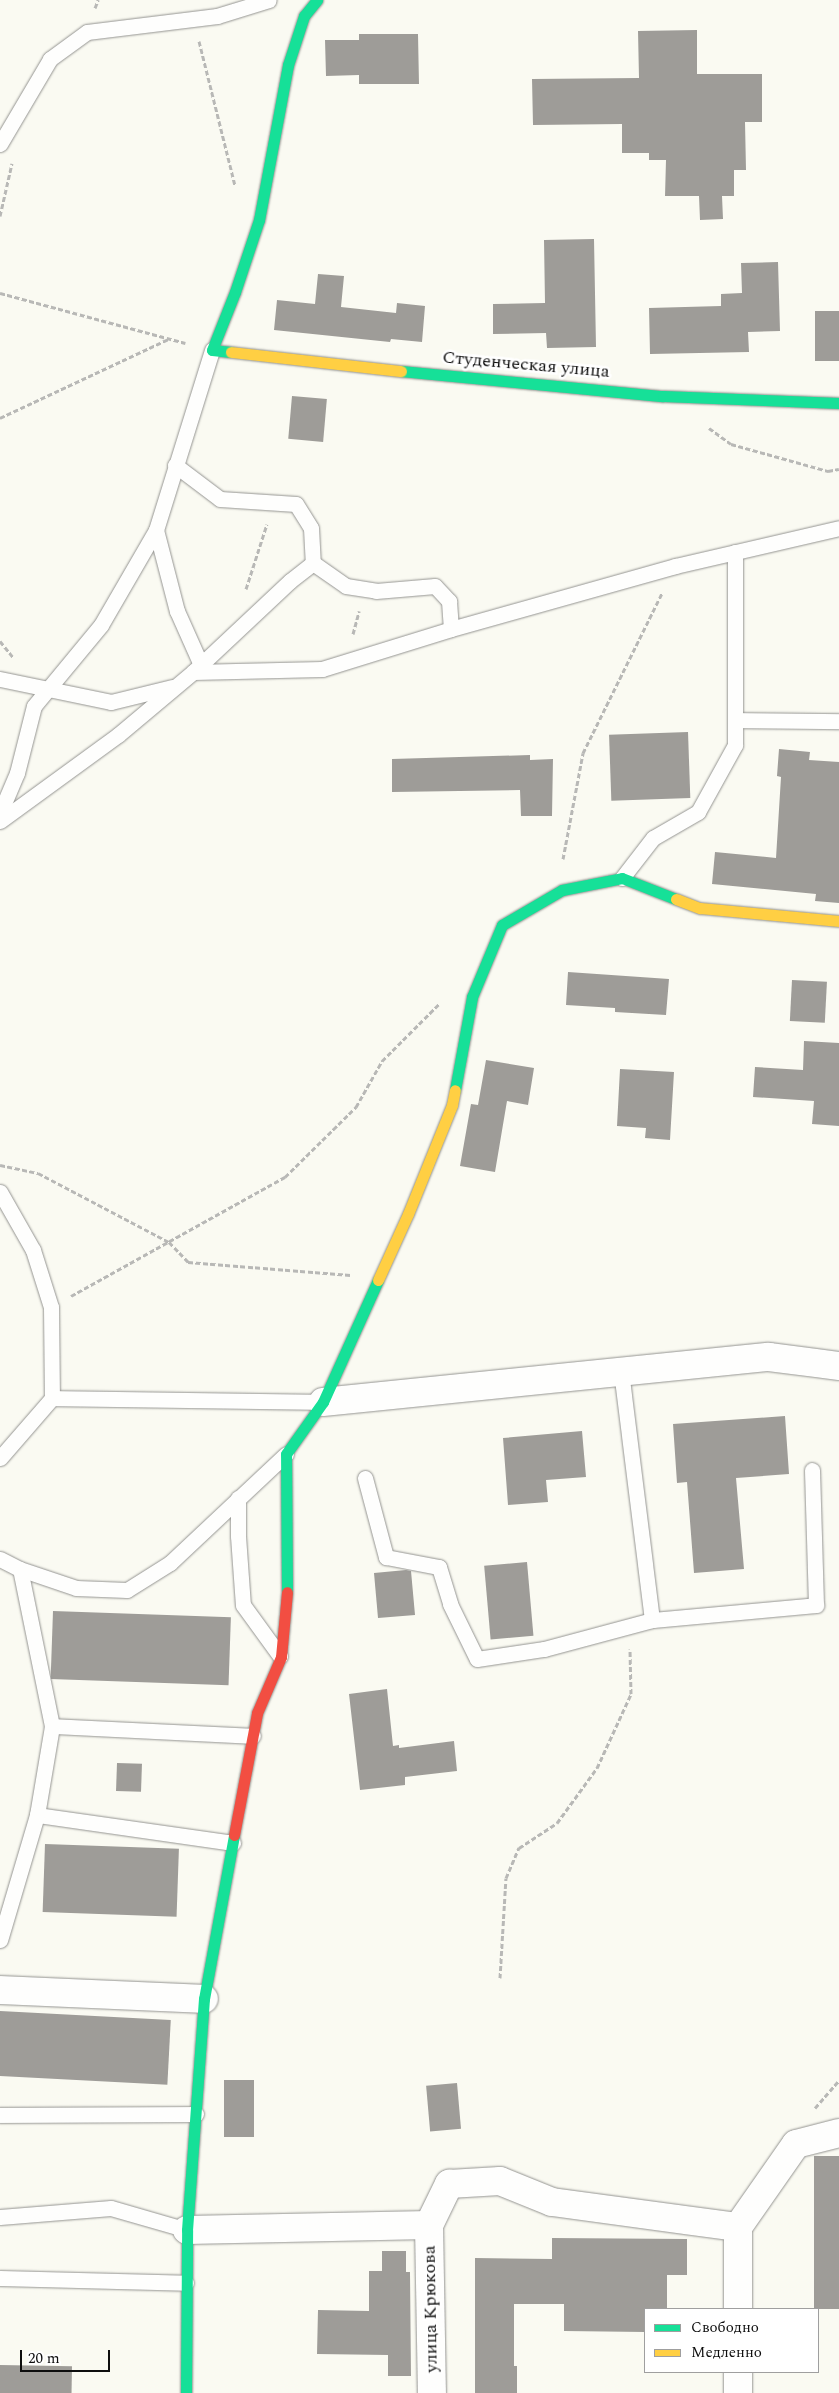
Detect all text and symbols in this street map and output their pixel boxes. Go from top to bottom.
street label: Студенческая улица [442,347,610,383]
street label: улица Крюкова [419,2245,443,2373]
legend [644,2308,819,2373]
text: Свободно [691,2316,759,2339]
scale bar [22,2340,112,2372]
text: Медленно [691,2341,762,2364]
text: 20 m [28,2347,60,2370]

